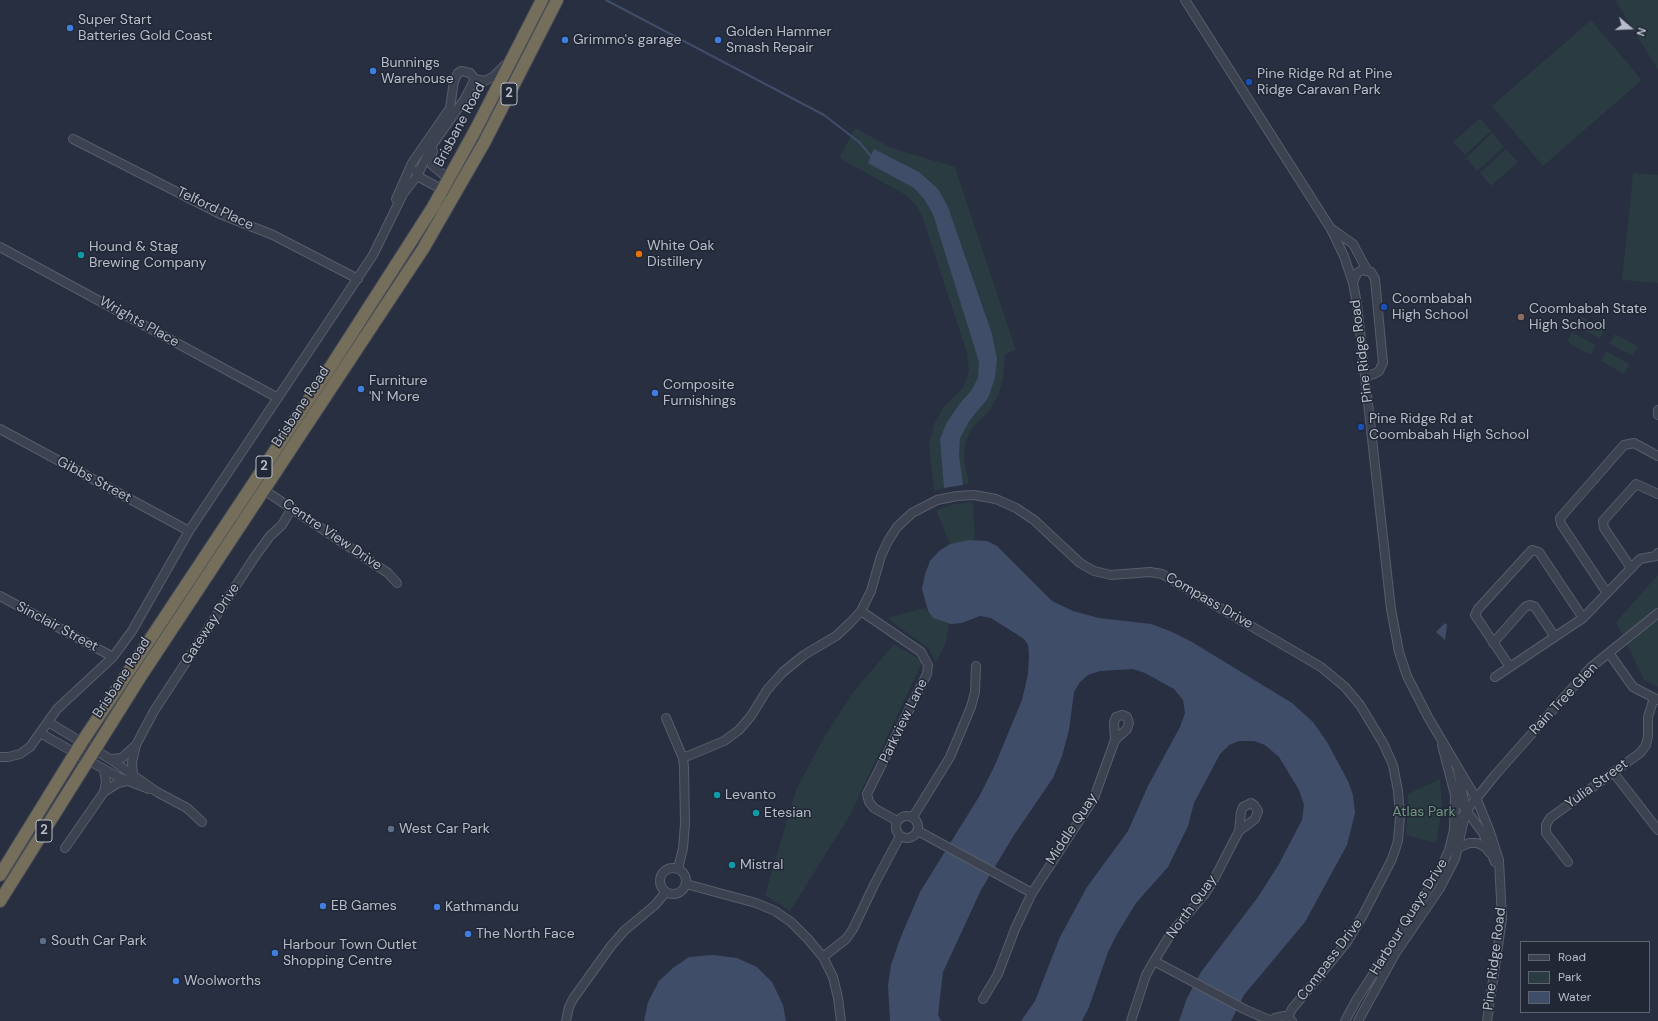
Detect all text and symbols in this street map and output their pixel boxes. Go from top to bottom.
north arrow [1610,8,1650,48]
place label: Super Start Batteries Gold Coast [78,12,213,44]
marker: Super Start Batteries Gold Coast [65,23,75,33]
place label: Golden Hammer Smash Repair [726,24,832,56]
text: N [1633,26,1649,38]
place label: Grimmo's garage [573,32,681,48]
marker: Grimmo's garage [560,35,570,45]
marker: Golden Hammer Smash Repair [713,35,723,45]
place label: Bunnings Warehouse [381,55,454,88]
marker: Bunnings Warehouse [368,66,378,76]
place label: Pine Ridge Rd at Pine Ridge Caravan Park [1257,66,1392,98]
marker: Pine Ridge Rd at Pine Ridge Caravan Park [1244,77,1254,87]
street label: Brisbane Road [431,80,489,170]
road number: 2 [501,83,517,105]
street label: Telford Place [174,184,256,234]
place label: White Oak Distillery [647,238,714,270]
place label: Hound & Stag Brewing Company [89,239,206,272]
marker: White Oak Distillery [634,249,644,259]
marker: Hound & Stag Brewing Company [76,250,86,260]
place label: Coombabah High School [1392,291,1472,324]
street label: Wrights Place [96,293,182,351]
street label: Pine Ridge Road [1347,299,1377,403]
place label: Coombabah State High School [1529,301,1647,334]
marker: Coombabah High School [1379,302,1389,312]
marker: Coombabah State High School [1516,312,1526,322]
street label: Brisbane Road [269,364,333,450]
place label: Furniture 'N' More [369,373,427,406]
place label: Composite Furnishings [663,377,736,410]
marker: Furniture 'N' More [356,384,366,394]
marker: Composite Furnishings [650,388,660,398]
place label: Pine Ridge Rd at Coombabah High School [1369,411,1529,444]
marker: Pine Ridge Rd at Coombabah High School [1356,422,1366,432]
street label: Gibbs Street [54,453,134,507]
road number: 2 [256,456,272,478]
street label: Centre View Drive [279,496,385,574]
street label: Compass Drive [1162,569,1256,633]
street label: Gateway Drive [178,580,244,668]
street label: Sinclair Street [13,598,101,656]
street label: Brisbane Road [90,635,154,721]
street label: Rain Tree Glen [1526,660,1602,738]
street label: Parkview Lane [876,676,932,766]
street label: Yulia Street [1562,756,1632,812]
place label: Levanto [725,787,776,803]
marker: Levanto [712,790,722,800]
street label: Middle Quay [1043,790,1101,868]
park label: Atlas Park [1392,804,1456,820]
place label: Etesian [764,805,811,821]
marker: Etesian [751,808,761,818]
road number: 2 [36,820,52,842]
place label: West Car Park [399,821,490,837]
marker: West Car Park [386,824,396,834]
street label: Harbour Quays Drive [1366,856,1452,978]
place label: Mistral [740,857,783,873]
marker: Mistral [727,860,737,870]
street label: North Quay [1163,872,1221,942]
place label: EB Games [331,898,397,914]
place label: Kathmandu [445,899,519,915]
marker: EB Games [318,901,328,911]
marker: Kathmandu [432,902,442,912]
street label: Pine Ridge Road [1480,907,1510,1011]
street label: Compass Drive [1294,916,1366,1004]
place label: The North Face [476,926,575,942]
marker: The North Face [463,929,473,939]
place label: South Car Park [51,933,147,949]
marker: South Car Park [38,936,48,946]
place label: Harbour Town Outlet Shopping Centre [283,937,417,970]
legend [1520,941,1650,1013]
marker: Harbour Town Outlet Shopping Centre [270,948,280,958]
text: Road [1558,949,1586,965]
text: Park [1558,969,1582,985]
place label: Woolworths [184,973,261,989]
marker: Woolworths [171,976,181,986]
text: Water [1558,989,1591,1005]

